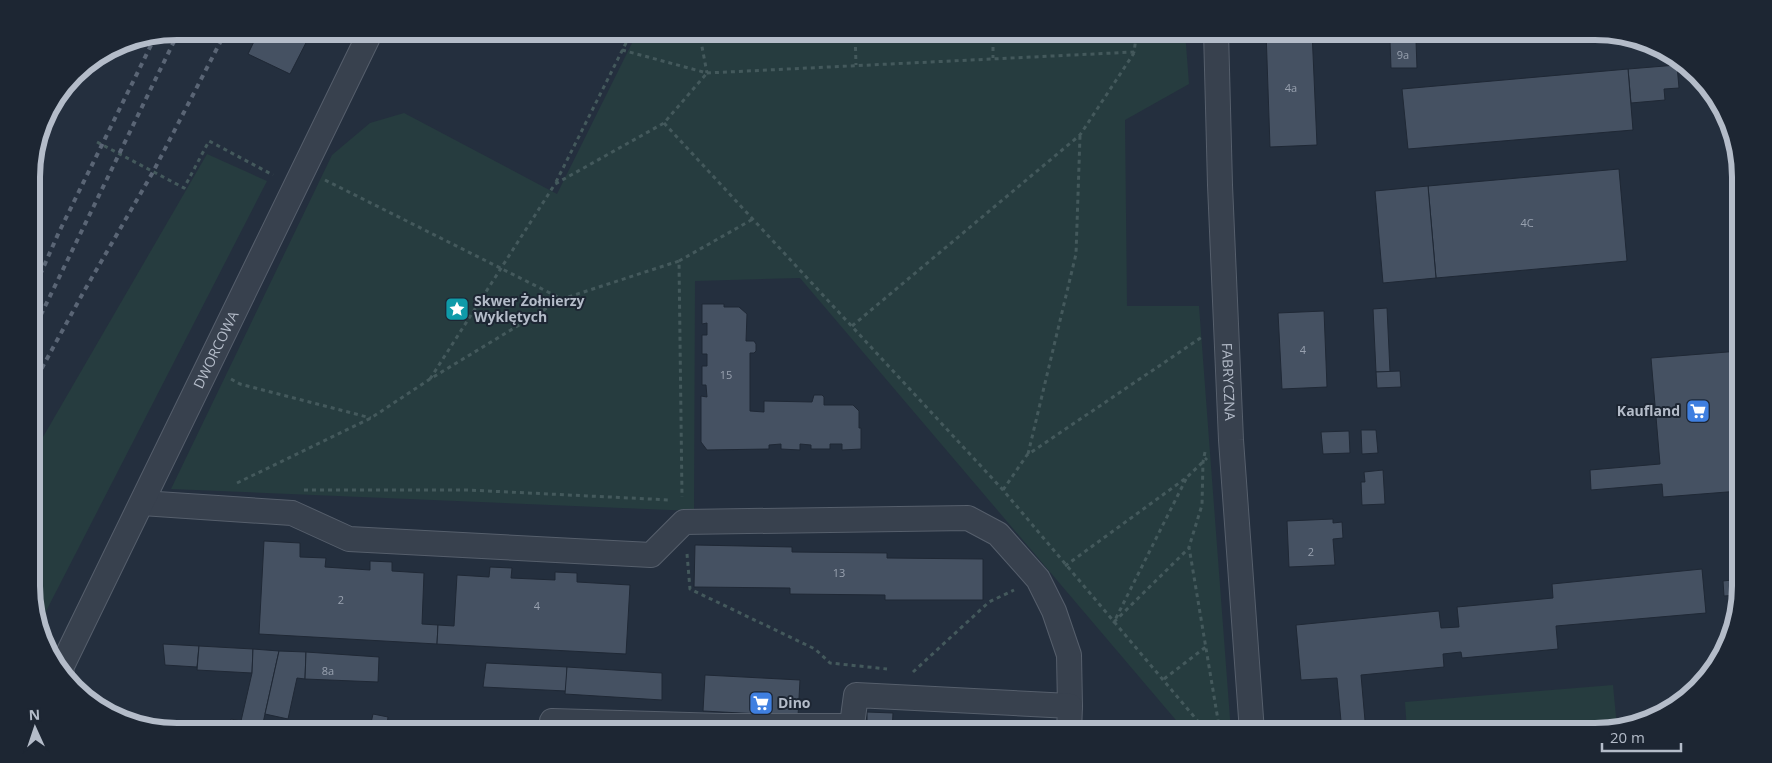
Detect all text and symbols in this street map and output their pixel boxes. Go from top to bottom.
house number: 9a [1397,47,1409,62]
house number: 4a [1285,80,1297,95]
house number: 4C [1520,215,1534,230]
place label: Skwer Żołnierzy Wyklętych [474,291,585,326]
place icon: Skwer Żołnierzy Wyklętych [444,296,470,322]
street label: DWORCOWA [188,307,242,392]
street label: FABRYCZNA [1218,342,1240,421]
house number: 4 [1300,342,1307,357]
house number: 15 [720,367,732,382]
supermarket icon: Kaufland [1685,398,1711,424]
place label: Kaufland [1617,401,1680,420]
house number: 2 [1308,544,1314,559]
house number: 13 [833,565,845,580]
house number: 2 [338,592,344,607]
house number: 4 [534,598,541,613]
house number: 8a [322,663,334,678]
supermarket icon: Dino [748,690,774,716]
place label: Dino [778,693,811,712]
north arrow [10,703,60,753]
text: N [28,705,40,724]
scale bar [1602,720,1681,752]
text: 20 m [1610,727,1645,747]

